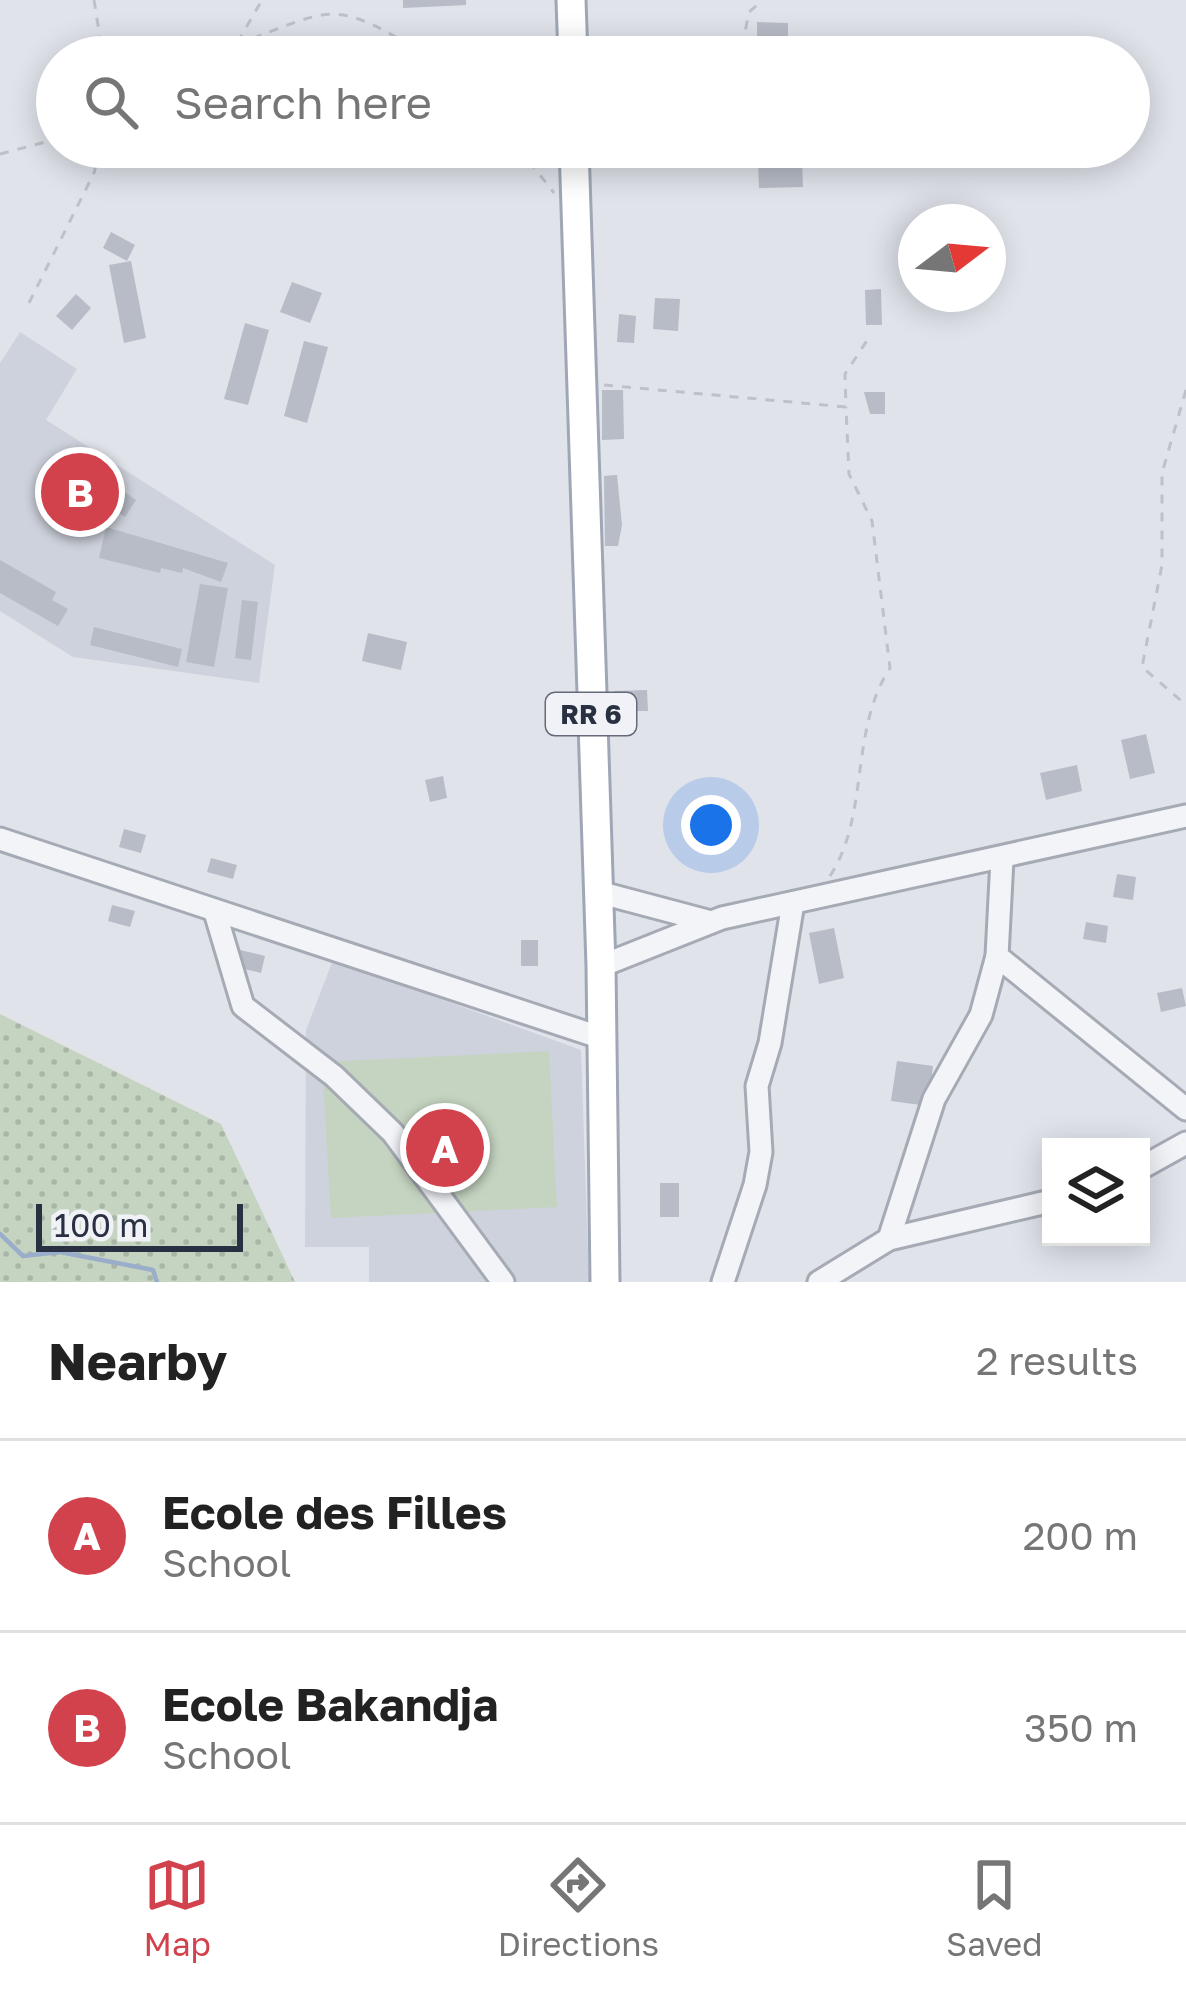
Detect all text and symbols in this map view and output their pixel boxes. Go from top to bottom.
search box [36,36,1150,168]
icon: search [78,69,144,135]
text: Search here [174,75,432,129]
north arrow [898,204,1006,312]
pin: B [41,447,119,537]
road number: RR 6 [546,693,636,735]
your location [681,795,741,855]
pin: A [406,1103,484,1193]
map controls [1042,1138,1150,1246]
button: layers [1042,1138,1150,1246]
scale bar [36,1198,243,1251]
text: 100 m [54,1205,148,1244]
text: Nearby [48,1330,227,1391]
text: 2 results [976,1337,1138,1384]
text: Ecole des Filles [162,1485,507,1539]
text: A [73,1512,101,1559]
text: 200 m [1023,1512,1138,1559]
text: School [162,1539,291,1586]
text: Ecole Bakandja [162,1677,498,1731]
text: B [73,1704,101,1751]
text: 350 m [1024,1704,1138,1751]
text: School [162,1731,291,1778]
tab: Map [144,1852,211,1963]
tab: Directions [498,1852,659,1963]
tab: Saved [946,1852,1042,1963]

